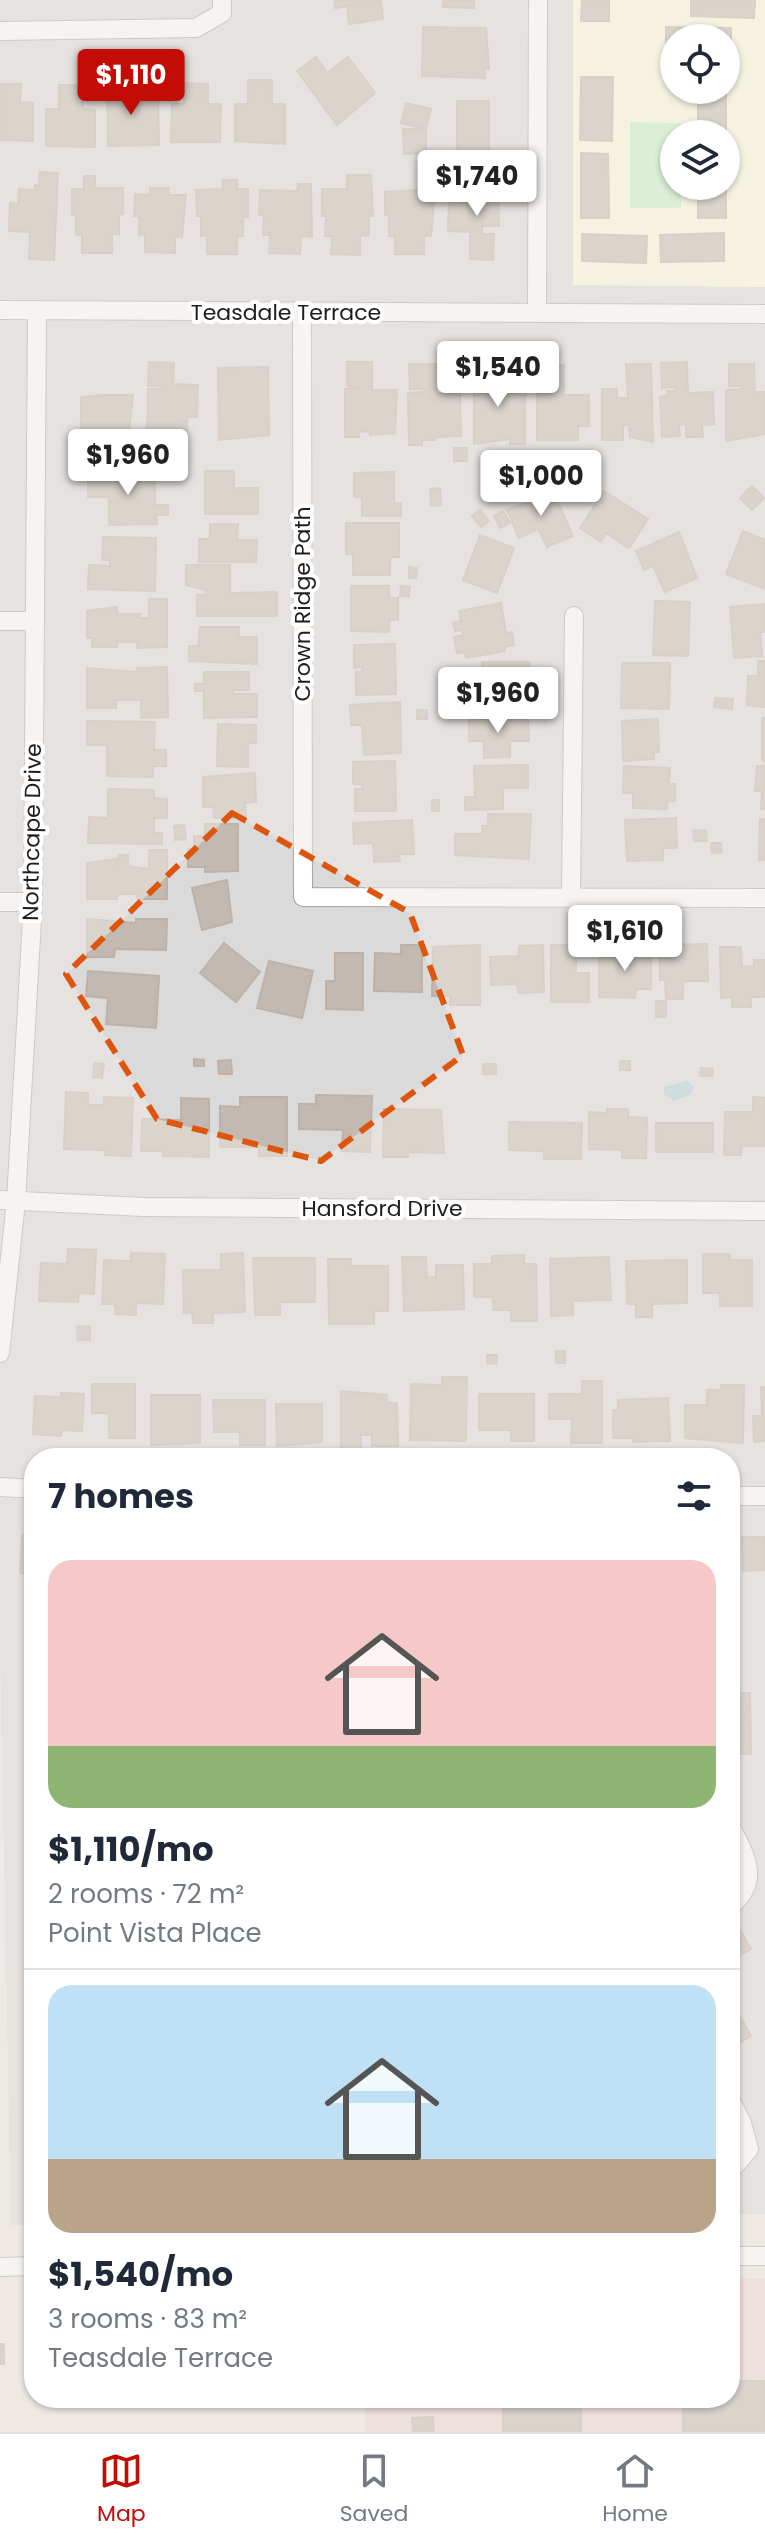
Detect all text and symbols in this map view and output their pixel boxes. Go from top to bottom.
map controls [660,24,740,200]
button: locate [660,24,740,104]
pin: $1,110 [66,49,196,117]
text: $1,110 [96,57,166,93]
button: layers [660,120,740,200]
pin: $1,740 [412,150,542,218]
text: $1,740 [436,158,518,194]
street label: Teasdale Terrace [191,297,381,328]
pin: $1,540 [433,341,563,409]
text: $1,540 [455,349,541,385]
pin: $1,960 [63,429,193,497]
text: $1,960 [86,437,170,473]
pin: $1,000 [476,450,606,518]
text: $1,000 [498,458,584,494]
street label: Crown Ridge Path [287,506,318,702]
pin: $1,960 [433,667,563,735]
text: $1,960 [456,675,540,711]
street label: Northcape Drive [15,743,49,921]
pin: $1,610 [560,905,690,973]
text: $1,610 [586,913,664,949]
street label: Hansford Drive [301,1193,463,1224]
text: 7 homes [48,1472,194,1520]
icon: filters [672,1474,716,1518]
icon: home [310,1612,454,1756]
text: $1,110/mo [48,1825,214,1873]
text: 2 rooms · 72 m² [48,1876,244,1912]
text: Point Vista Place [48,1915,262,1951]
icon: home [310,2037,454,2181]
text: $1,540/mo [48,2250,233,2298]
text: 3 rooms · 83 m² [48,2301,247,2337]
text: Teasdale Terrace [48,2340,273,2376]
tab: Map [97,2449,146,2530]
tab: Saved [340,2449,408,2530]
tab: Home [602,2449,668,2530]

